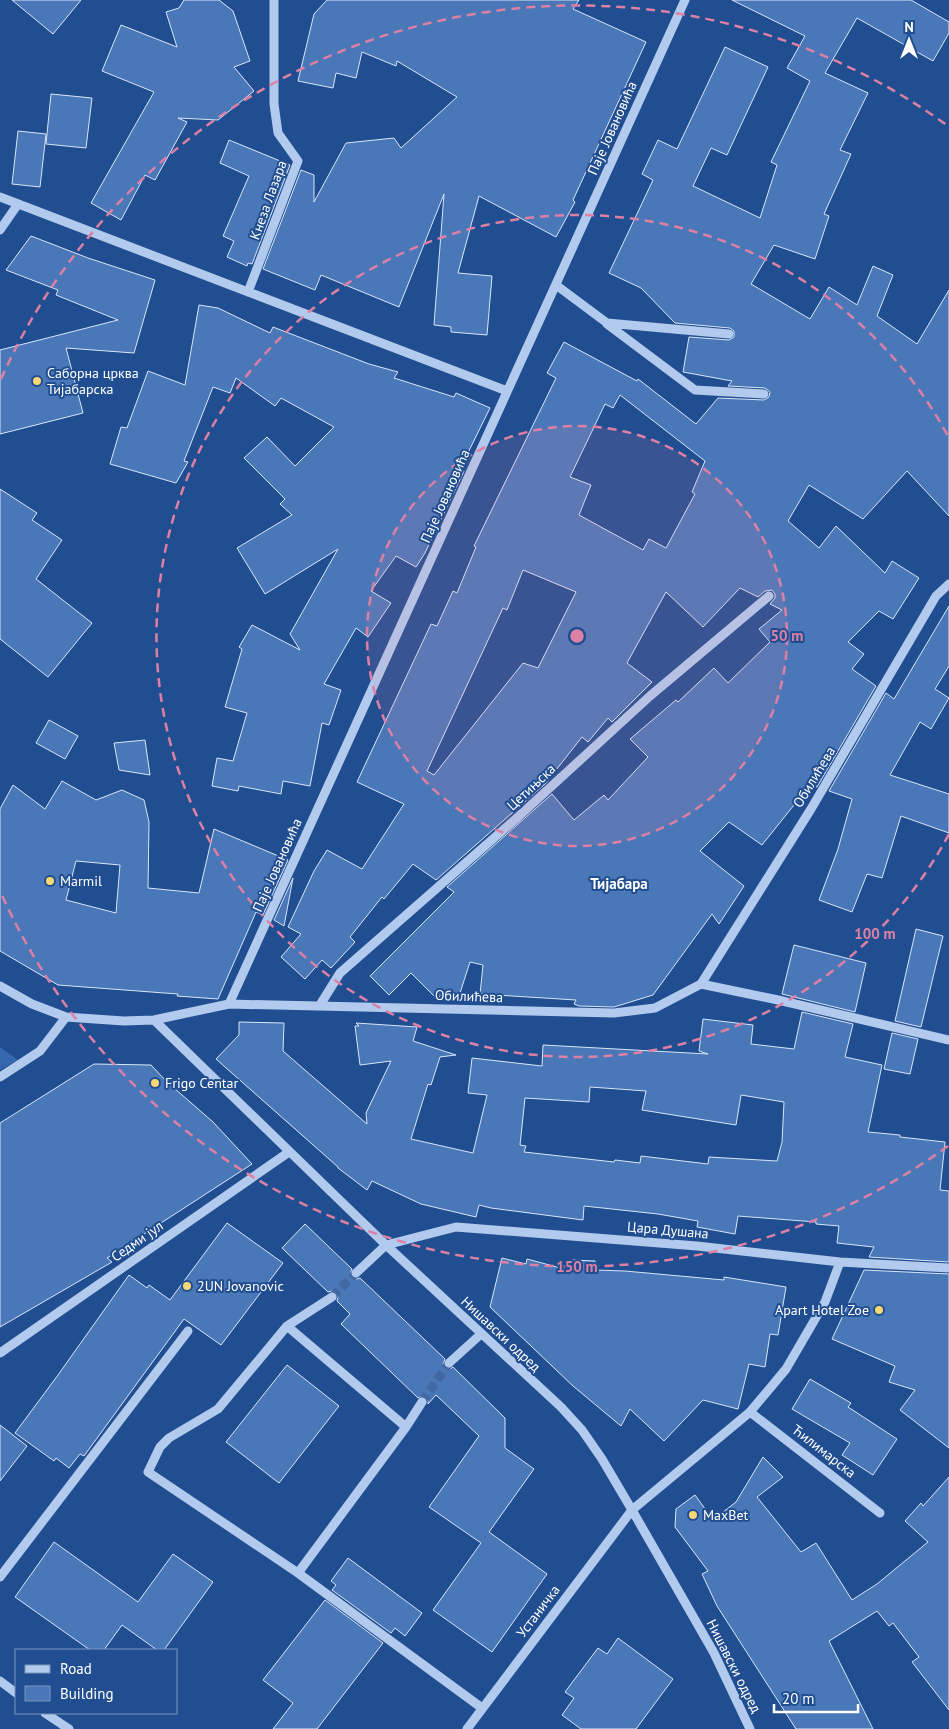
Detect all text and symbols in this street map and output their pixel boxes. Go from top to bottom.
north arrow [884,15,934,65]
text: N [904,18,914,36]
street label: Паје Јовановића [583,78,641,178]
street label: Кнеза Лазара [245,158,291,242]
place label: Саборна црква Тијабарска [47,364,139,398]
marker: Саборна црква Тијабарска [31,375,43,387]
street label: Паје Јовановића [416,446,474,546]
text: 50 m [771,626,803,645]
centre of rings [568,627,586,645]
street label: Обилићева [789,743,839,811]
street label: Цетињска [503,760,559,814]
street label: Паје Јовановића [248,815,306,915]
place label: Marmil [60,872,102,890]
district label: Тијабара [590,874,648,893]
marker: Marmil [44,875,56,887]
text: 100 m [854,924,896,943]
street label: Обилићева [435,986,503,1006]
place label: Frigo Centar [165,1074,238,1092]
marker: Frigo Centar [149,1077,161,1089]
street label: Седми јул [108,1217,166,1265]
street label: Цара Душана [627,1217,710,1243]
text: 150 m [556,1257,598,1276]
place label: 2UN Jovanovic [197,1277,284,1295]
marker: 2UN Jovanovic [181,1280,193,1292]
street label: Нишавски одред [457,1292,545,1376]
place label: Apart Hotel Zoe [775,1301,869,1319]
marker: Apart Hotel Zoe [873,1304,885,1316]
street label: Ћилимарска [788,1420,860,1482]
place label: MaxBet [703,1506,749,1524]
marker: MaxBet [687,1509,699,1521]
street label: Устаничка [512,1581,564,1641]
street label: Нишавски одред [703,1616,766,1716]
legend [15,1649,178,1714]
text: Road [60,1659,92,1678]
scale bar [774,1682,858,1714]
text: Building [60,1684,114,1703]
text: 20 m [782,1689,815,1708]

